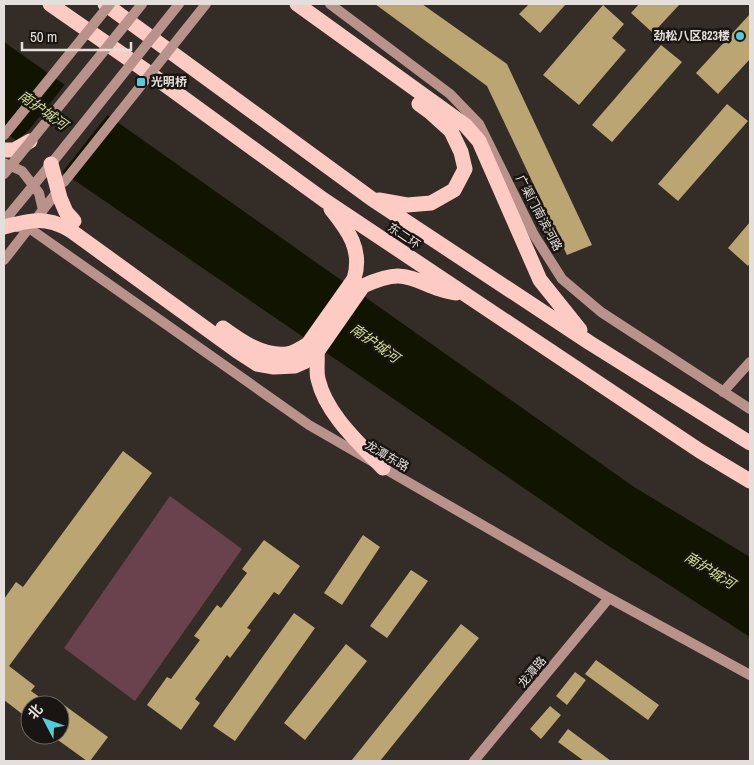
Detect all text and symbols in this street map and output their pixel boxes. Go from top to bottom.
scale bar [22,20,131,52]
text: 50 m [30,26,57,47]
place label: 劲松八区823楼 [654,28,730,44]
marker: 劲松八区823楼 [734,30,746,42]
place label: 光明桥 [151,74,187,90]
marker: 光明桥 [135,76,147,88]
water label: 南护城河 [15,87,74,135]
street label: 广渠门南滨河路 [512,172,566,254]
street label: 东二环 [385,219,423,253]
water label: 南护城河 [347,320,406,368]
street label: 龙潭东路 [362,437,412,475]
water label: 南护城河 [681,548,741,594]
street label: 龙潭路 [514,653,550,691]
north arrow [20,695,70,745]
text: 北 [24,700,47,723]

